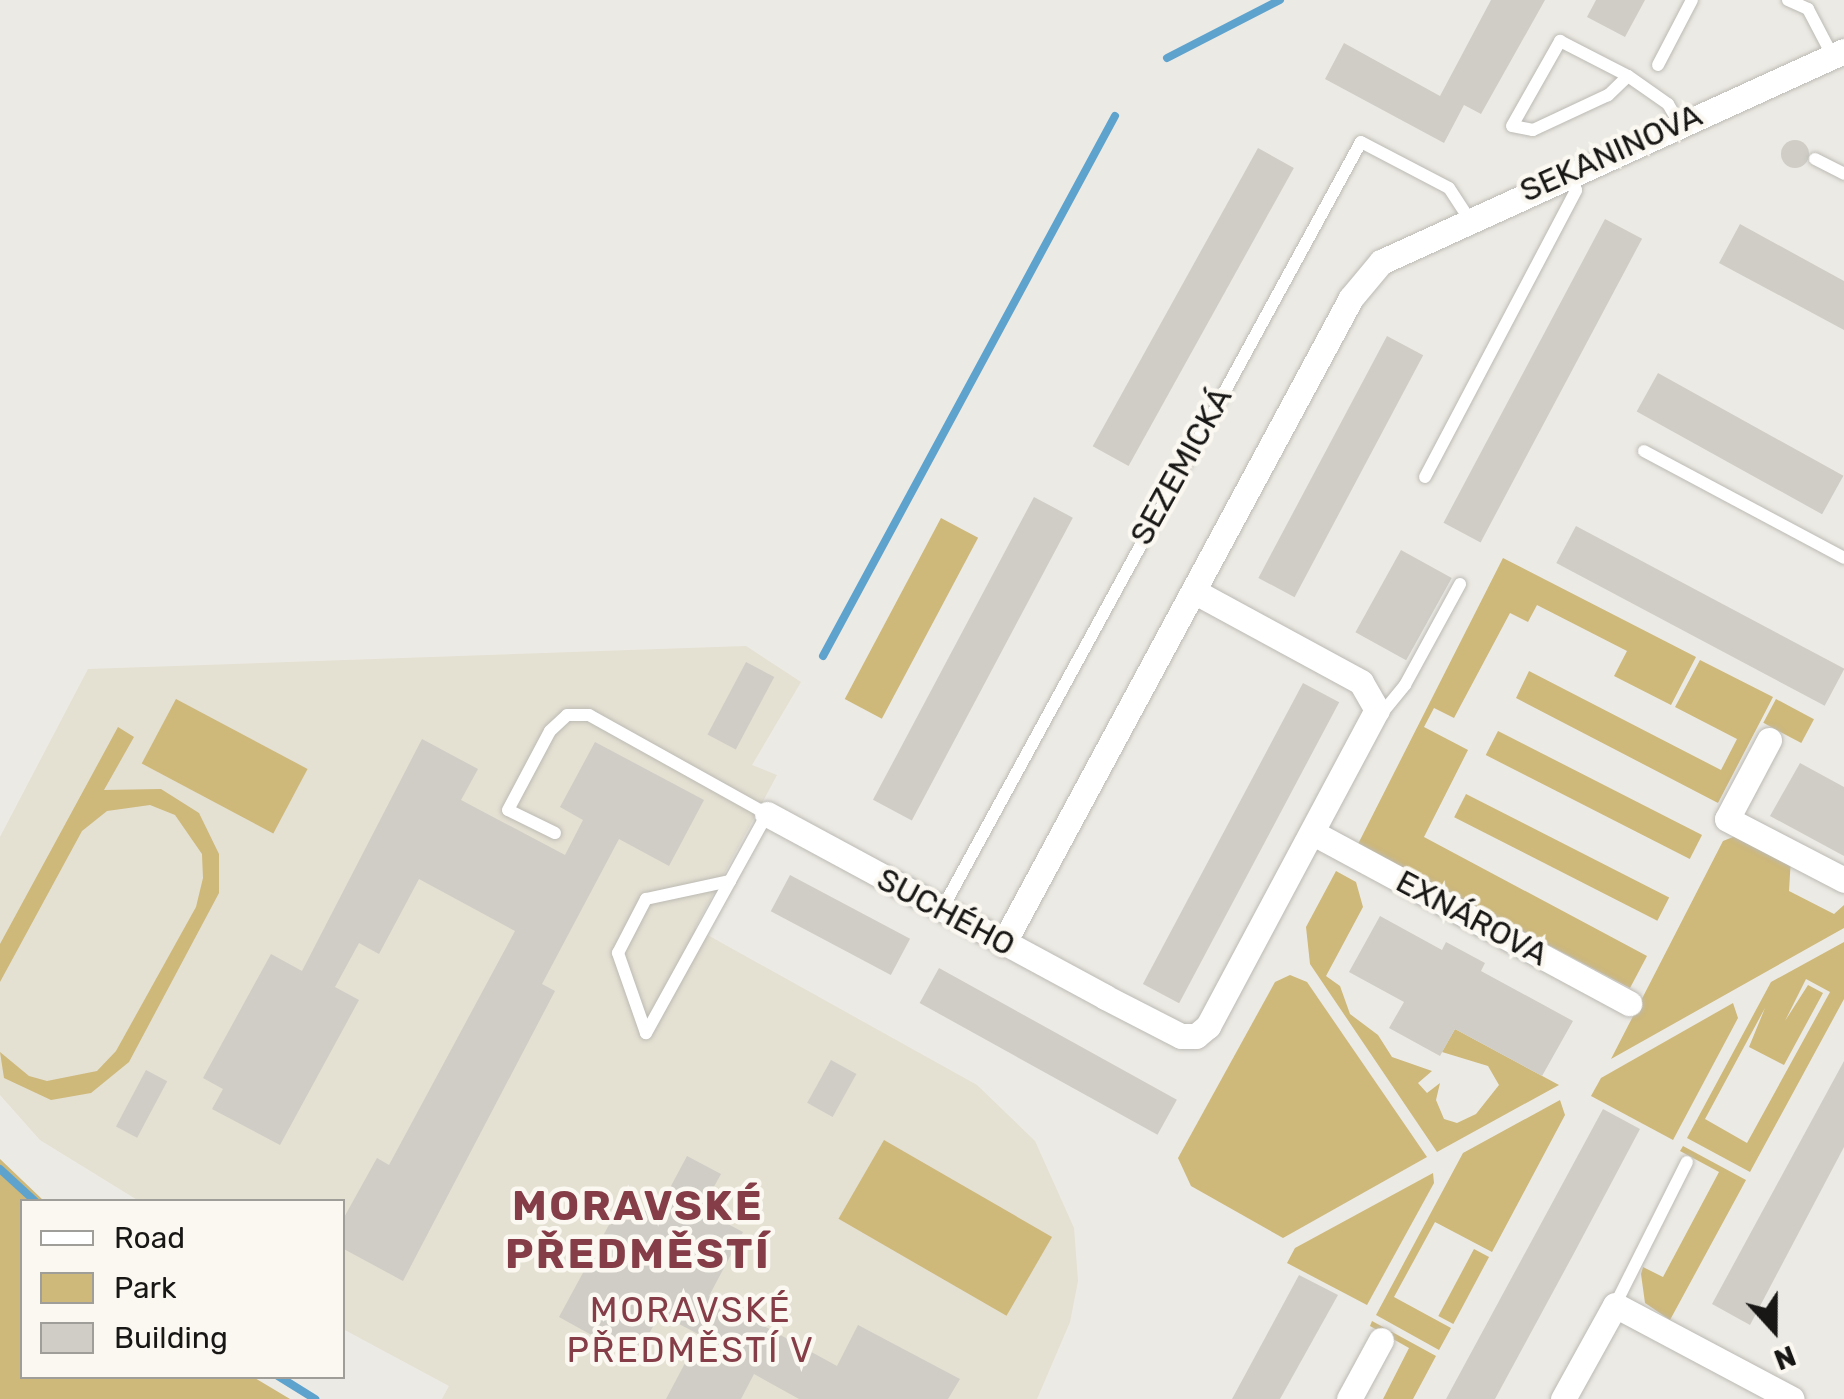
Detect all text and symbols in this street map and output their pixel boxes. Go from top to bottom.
street label: SEKANINOVA [1514,96,1708,210]
street label: SEZEMICKÁ [1122,381,1240,551]
street label: SUCHÉHO [871,860,1021,964]
street label: EXNÁROVA [1390,862,1554,974]
district label: MORAVSKÉ PŘEDMĚSTÍ [505,1181,771,1280]
legend [20,1199,345,1379]
text: Road [114,1220,185,1256]
text: Park [114,1270,176,1306]
north arrow [1724,1279,1824,1379]
district label: MORAVSKÉ PŘEDMĚSTÍ V [566,1289,816,1371]
text: Building [114,1320,228,1356]
text: N [1770,1338,1800,1376]

